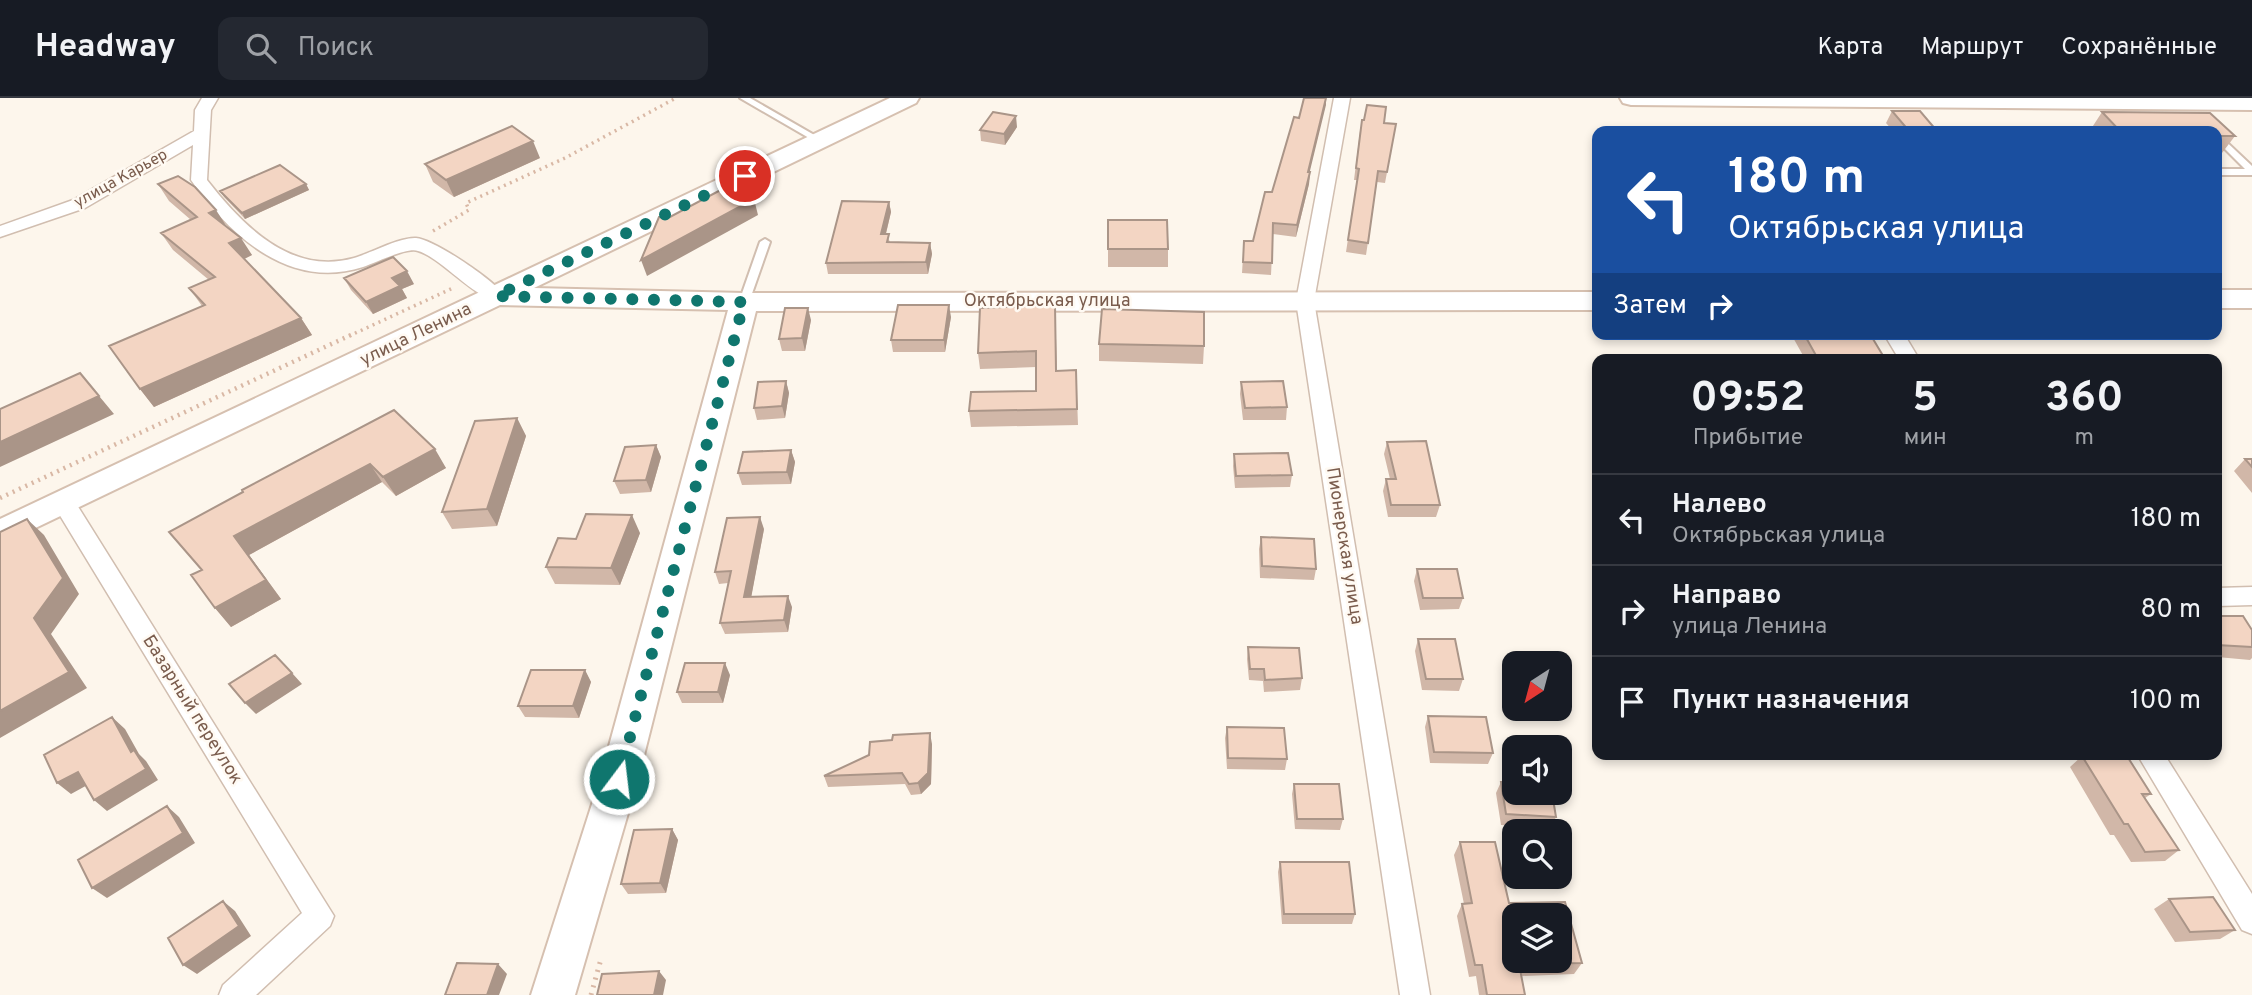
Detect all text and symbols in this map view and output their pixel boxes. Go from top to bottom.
search box [218,17,708,80]
text: Headway [35,27,176,69]
icon: search [242,29,280,67]
text: Поиск [298,32,374,65]
text: Карта [1817,33,1883,63]
text: Маршрут [1921,33,2023,63]
text: Сохранённые [2061,33,2217,63]
street label: улица Карьер [71,145,171,213]
pin [715,146,775,206]
text: 180 m [1728,149,1865,211]
icon: left [1613,154,1704,245]
icon: arrive [726,157,764,195]
text: Октябрьская улица [1728,210,2024,250]
icon: right [1701,287,1739,325]
street label: Октябрьская улица [964,290,1130,313]
text: Затем [1613,290,1687,323]
street label: улица Ленина [356,298,476,372]
text: 09:52 [1690,373,1805,426]
text: 5 [1912,373,1938,426]
text: 360 [2045,373,2124,426]
text: Прибытие [1693,424,1803,453]
text: мин [1904,424,1947,453]
text: m [2075,424,2094,453]
street label: Пионерская улица [1320,466,1368,626]
text: Налево [1672,489,1767,522]
icon: left [1613,501,1651,539]
text: 180 m [2131,503,2201,536]
text: Октябрьская улица [1672,522,1885,551]
text: Направо [1672,580,1781,613]
icon: right [1613,592,1651,630]
text: 80 m [2141,594,2201,627]
text: улица Ленина [1672,613,1827,642]
street label: Базарный переулок [137,631,247,789]
north arrow [1502,651,1572,721]
map controls [1502,651,1572,973]
icon: arrive [1613,683,1651,721]
text: Пункт назначения [1672,685,1910,718]
text: 100 m [2130,685,2201,718]
button: sound [1502,735,1572,805]
position arrow [582,742,656,816]
button: search [1502,819,1572,889]
button: layers [1502,903,1572,973]

